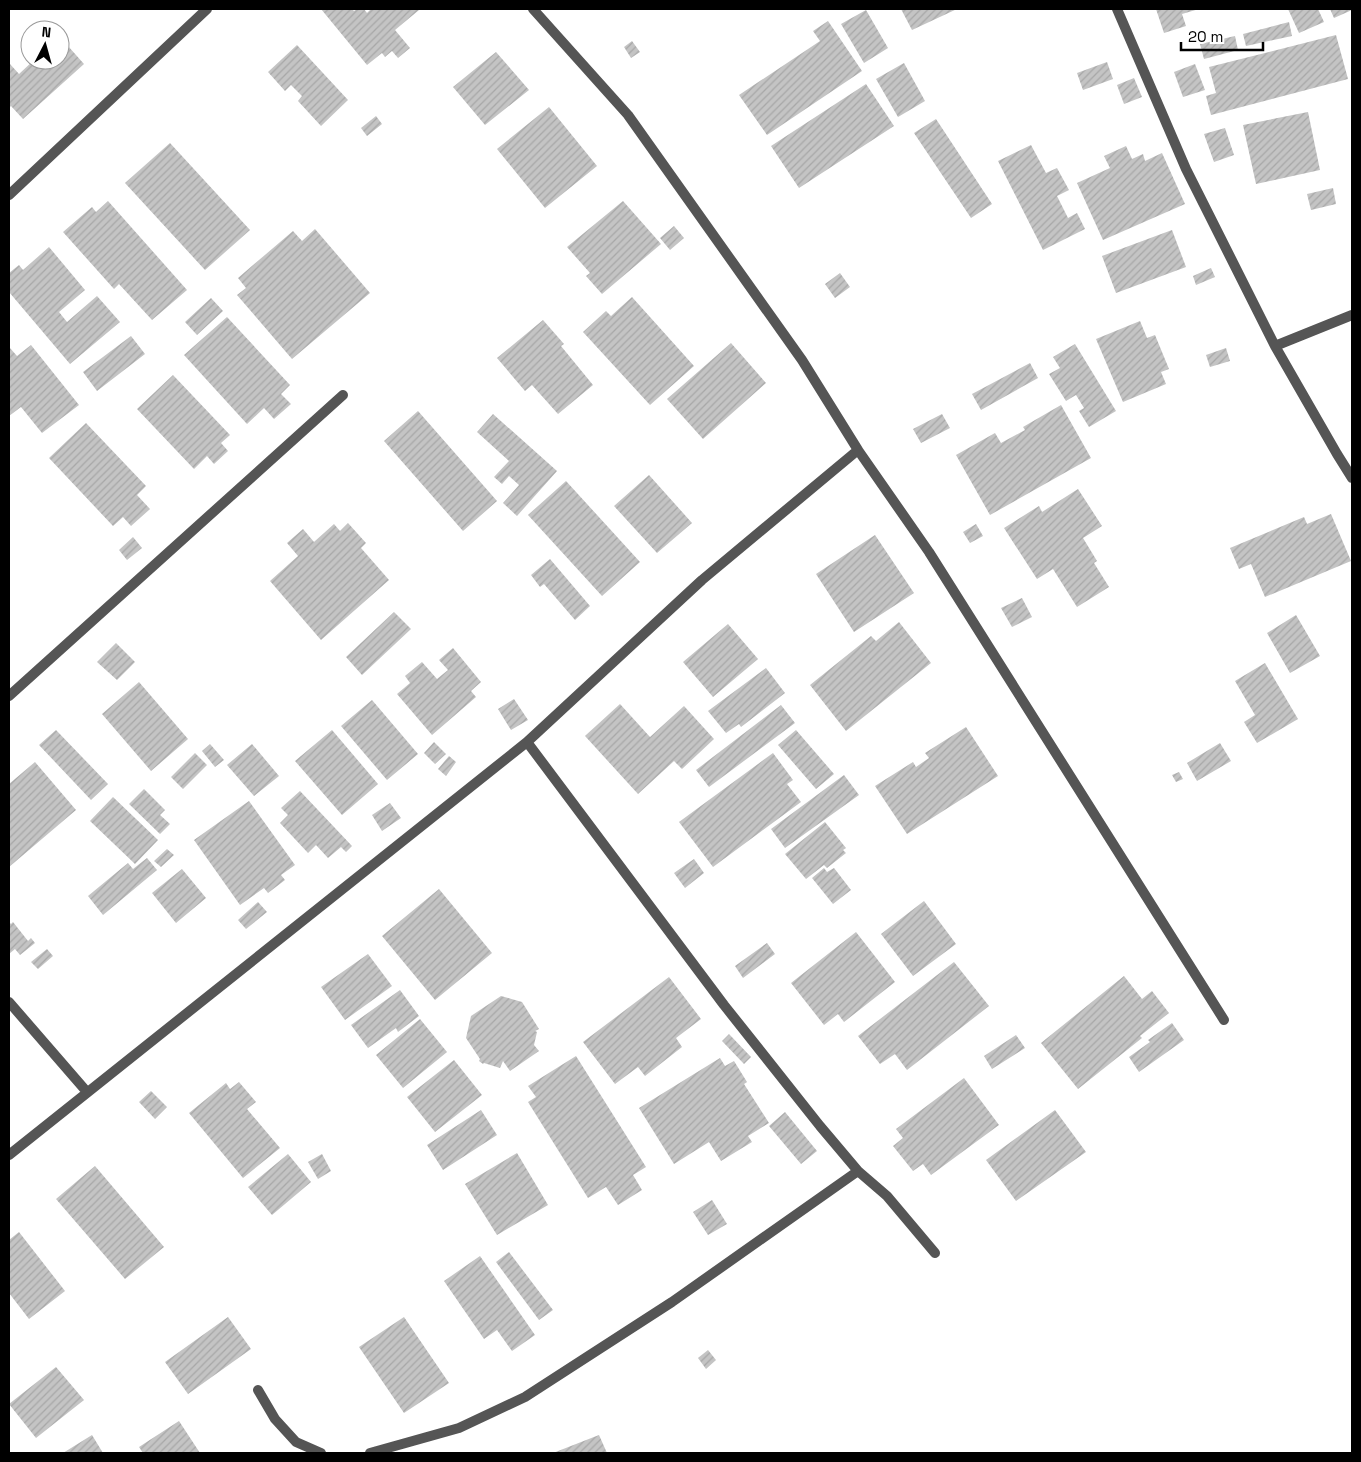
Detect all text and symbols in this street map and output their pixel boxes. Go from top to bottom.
north arrow [20,20,70,70]
scale bar [1181,20,1264,52]
text: N [41,23,52,42]
text: 20 m [1188,27,1223,46]

